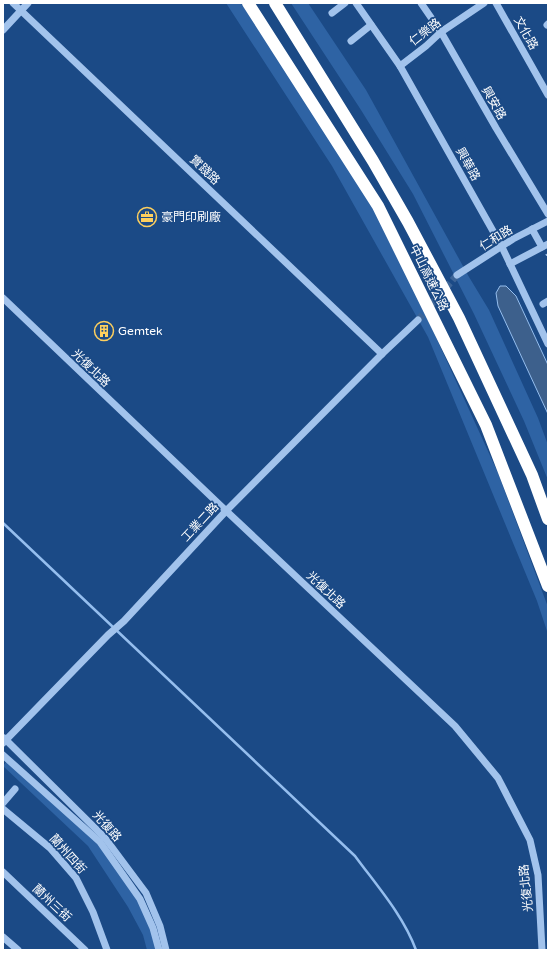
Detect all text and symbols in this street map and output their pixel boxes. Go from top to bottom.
street label: 文化路 [511,14,541,52]
street label: 仁樂路 [407,15,443,49]
street label: 興安路 [479,84,509,122]
street label: 興華路 [453,145,483,183]
street label: 實踐路 [187,152,223,188]
office icon: 豪門印刷廠 [136,206,158,228]
place label: 豪門印刷廠 [161,210,221,224]
street label: 仁和路 [477,223,515,253]
street label: 中山高速公路 [407,243,451,313]
building icon: Gemtek [93,320,115,342]
place label: Gemtek [118,324,163,338]
street label: 光復北路 [69,346,113,390]
street label: 工業二路 [179,500,221,544]
street label: 光復北路 [304,569,348,611]
street label: 光復路 [90,808,124,844]
street label: 蘭州四街 [47,831,89,877]
street label: 光復北路 [517,863,535,913]
street label: 蘭州三街 [30,882,74,924]

